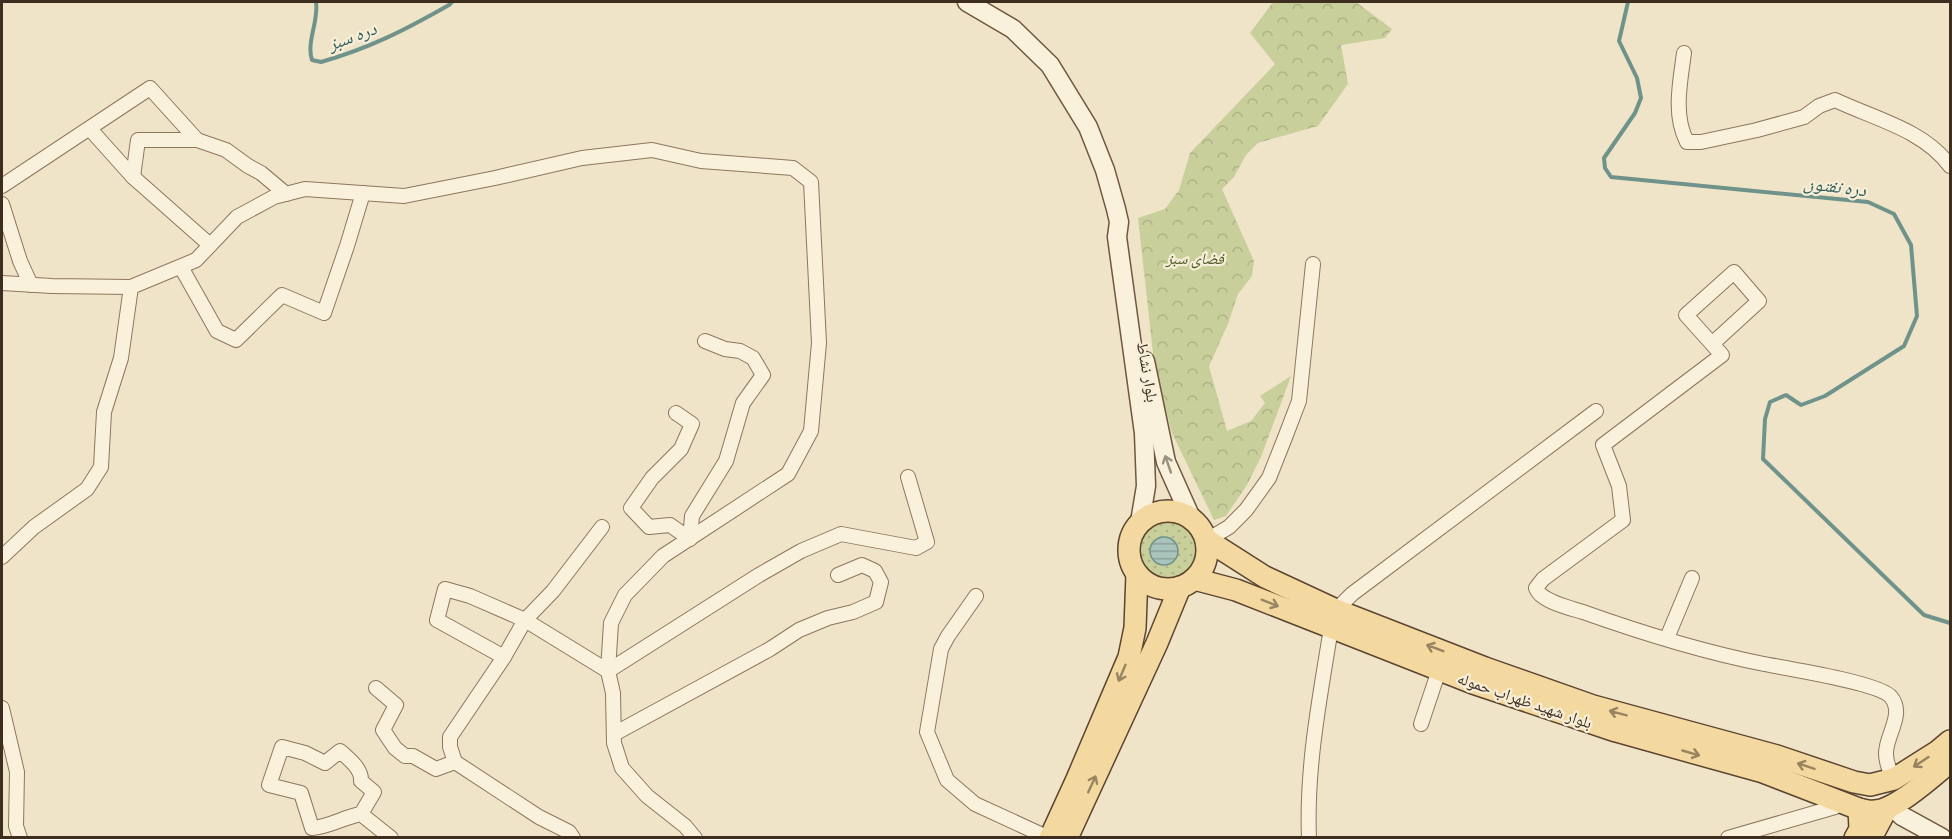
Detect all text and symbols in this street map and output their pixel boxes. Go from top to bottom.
water label: دره سبز [323,16,380,56]
water label: دره نفتون [1802,171,1868,201]
park label: فضای سبز [1165,248,1225,269]
street label: بلوار نشاط [1133,340,1163,404]
one-way arrow [1162,455,1173,474]
one-way arrow [1260,598,1278,609]
one-way arrow [1426,642,1444,653]
one-way arrow [1116,663,1128,681]
street label: بلوار شهید ظهراب حموله [1455,668,1595,732]
one-way arrow [1609,707,1628,718]
one-way arrow [1681,748,1700,759]
one-way arrow [1914,756,1930,768]
one-way arrow [1797,760,1816,771]
one-way arrow [1086,776,1098,794]

